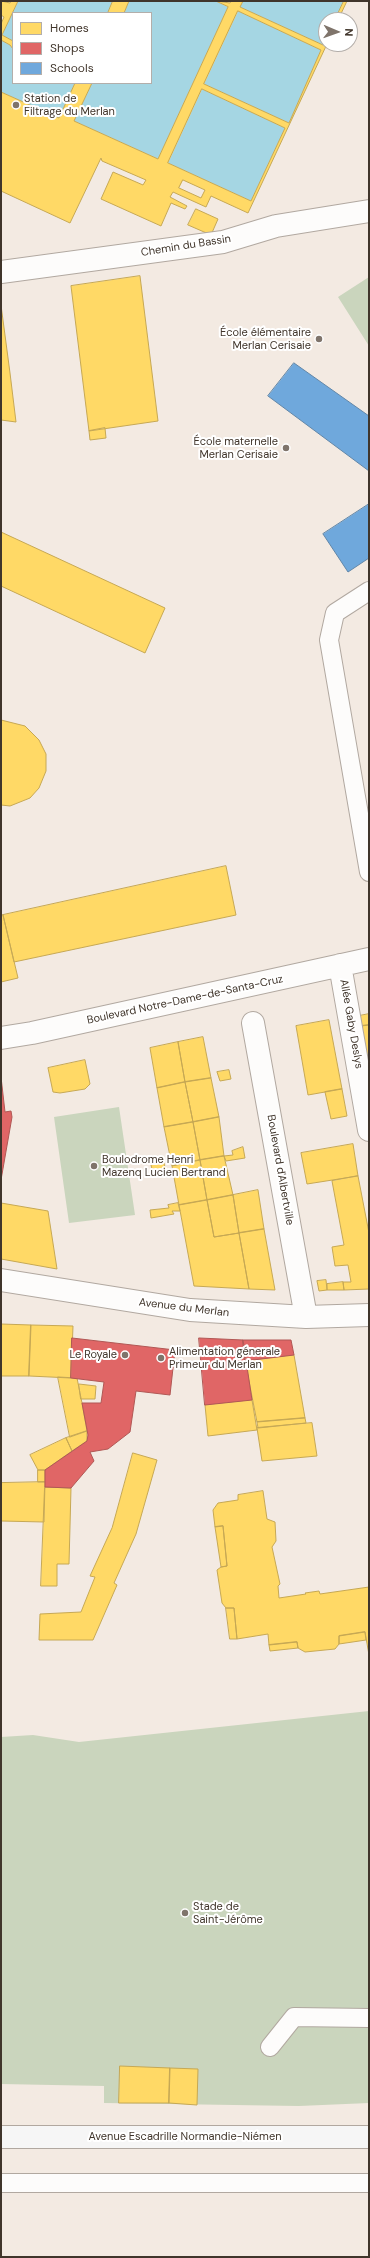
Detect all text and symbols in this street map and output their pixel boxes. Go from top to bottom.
legend [12,12,152,84]
north arrow [318,12,358,52]
text: Homes [50,20,89,36]
text: N [342,28,356,37]
text: Shops [50,40,85,56]
text: Schools [50,60,94,76]
place label: Station de Filtrage du Merlan [24,92,115,118]
marker: Station de Filtrage du Merlan [11,100,21,110]
street label: Chemin du Bassin [140,232,232,260]
place label: École élémentaire Merlan Cerisaie [220,326,311,352]
marker: École élémentaire Merlan Cerisaie [314,334,324,344]
place label: École maternelle Merlan Cerisaie [194,435,278,461]
marker: École maternelle Merlan Cerisaie [281,443,291,453]
street label: Boulevard Notre-Dame-de-Santa-Cruz [86,973,284,1027]
street label: Allée Gaby Deslys [337,978,365,1070]
street label: Boulevard d'Albertville [264,1114,296,1226]
place label: Boulodrome Henri Mazenq Lucien Bertrand [102,1153,226,1179]
marker: Boulodrome Henri Mazenq Lucien Bertrand [89,1161,99,1171]
street label: Avenue du Merlan [138,1296,230,1320]
place label: Alimentation génerale Primeur du Merlan [169,1345,280,1371]
place label: Le Royale [70,1348,117,1362]
marker: Le Royale [120,1350,130,1360]
marker: Alimentation génerale Primeur du Merlan [156,1353,166,1363]
place label: Stade de Saint-Jérôme [193,1900,263,1926]
marker: Stade de Saint-Jérôme [180,1908,190,1918]
street label: Avenue Escadrille Normandie-Niémen [89,2130,281,2144]

